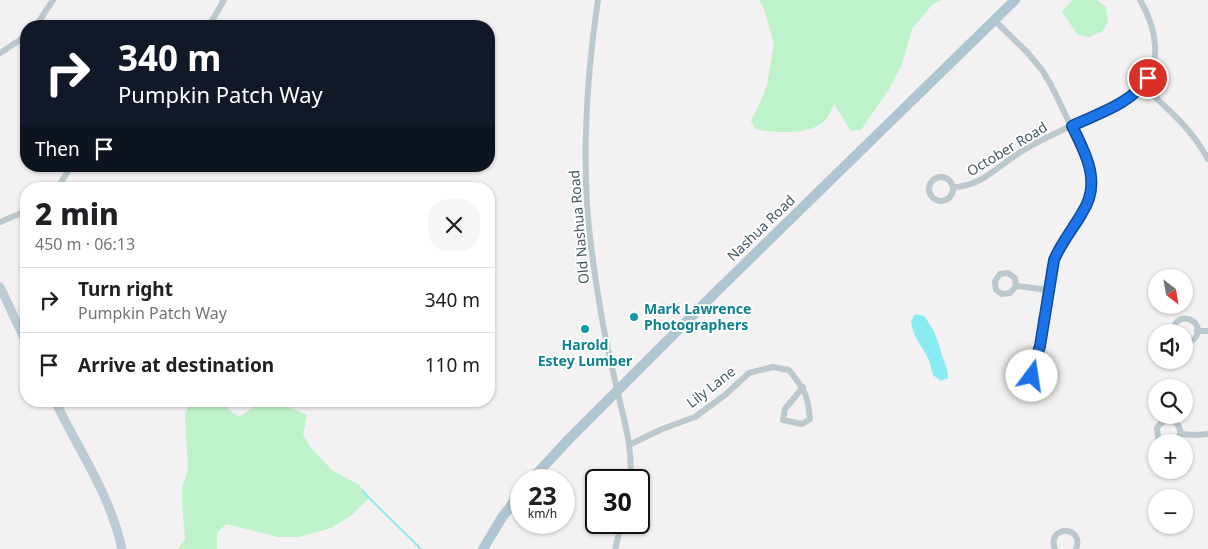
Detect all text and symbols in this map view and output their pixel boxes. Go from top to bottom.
text: 340 m [118,34,221,81]
icon: right [35,40,100,105]
pin [1127,57,1169,99]
icon: arrive [1134,64,1162,92]
text: Pumpkin Patch Way [118,79,323,109]
street label: October Road [963,117,1051,180]
icon: arrive [90,135,118,163]
text: Then [35,136,80,162]
street label: Old Nashua Road [564,169,593,285]
street label: Nashua Road [723,190,799,265]
text: 2 min [35,193,119,234]
button: close [428,199,480,251]
text: 450 m · 06:13 [35,233,135,255]
north arrow [1148,269,1192,314]
map controls [1148,269,1193,534]
text: Turn right [78,276,173,302]
icon: right [35,286,63,314]
text: 340 m [425,287,480,313]
place label: Mark Lawrence Photographers [644,299,751,334]
text: Pumpkin Patch Way [78,302,227,324]
marker: Mark Lawrence Photographers [628,311,640,323]
marker: Harold Estey Lumber [579,323,591,335]
button: sound [1148,324,1193,369]
place label: Harold Estey Lumber [538,335,633,370]
position arrow [1005,349,1057,401]
icon: arrive [35,351,63,379]
text: Arrive at destination [78,352,274,378]
text: 110 m [425,352,480,378]
street label: Lily Lane [682,361,739,412]
button: search [1148,379,1193,424]
button: + [1148,434,1193,479]
speed limit sign: 30 [585,469,650,534]
text: 23 [528,478,557,512]
button: − [1148,489,1193,534]
text: km/h [528,505,557,522]

